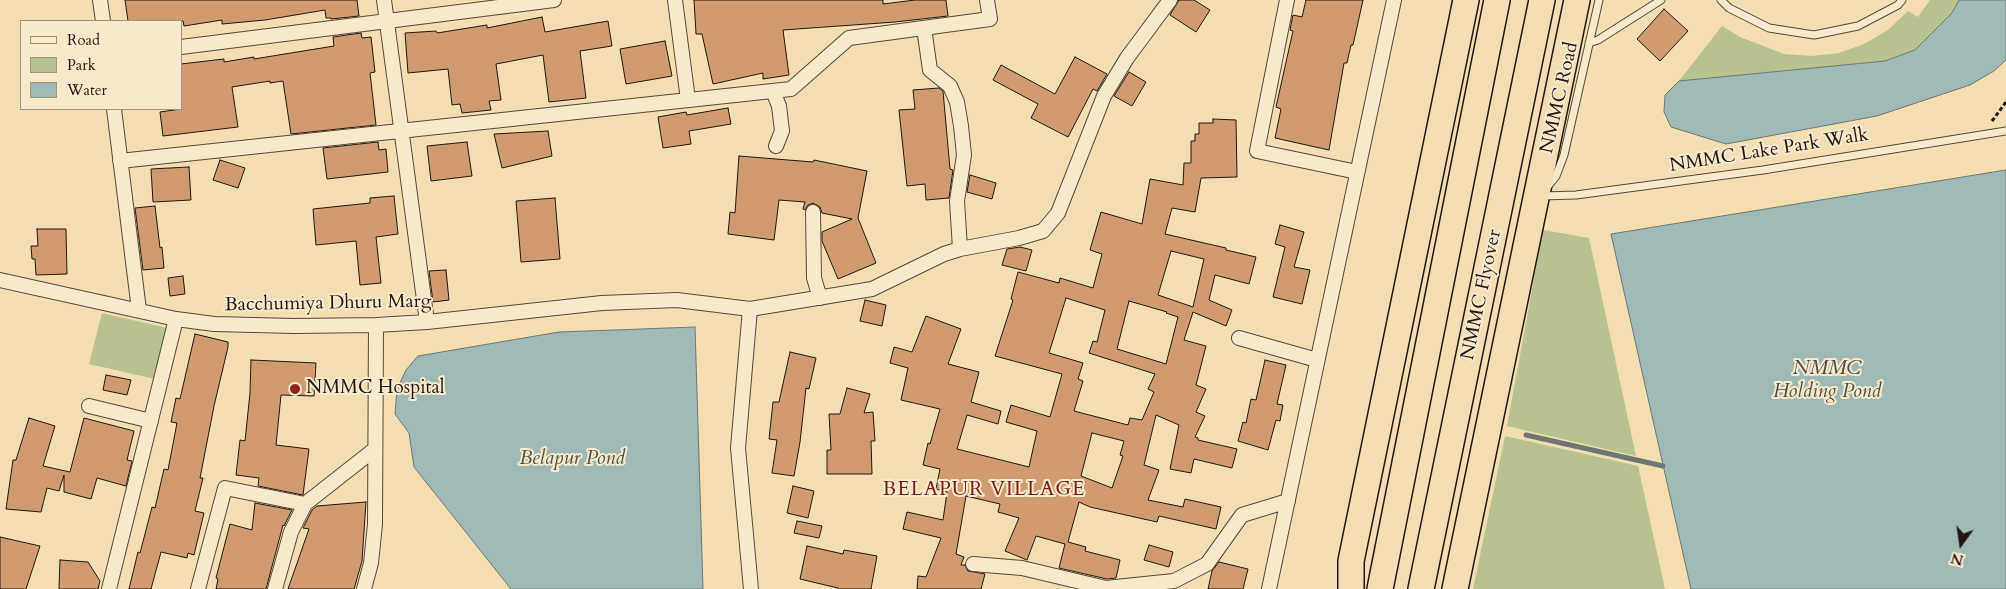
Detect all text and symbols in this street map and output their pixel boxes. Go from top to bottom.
legend [20,20,182,110]
text: Road [67,30,100,50]
street label: NMMC Road [1536,40,1584,156]
text: Park [67,55,96,75]
text: Water [67,80,107,100]
street label: NMMC Lake Park Walk [1668,124,1870,178]
street label: NMMC Flyover [1457,228,1507,362]
street label: Bacchumiya Dhuru Marg [225,291,431,317]
water label: NMMC Holding Pond [1773,357,1881,404]
place label: NMMC Hospital [306,378,445,400]
marker: NMMC Hospital [288,382,302,396]
water label: Belapur Pond [519,447,625,471]
district label: BELAPUR VILLAGE [881,478,1087,502]
north arrow [1936,519,1986,569]
text: N [1949,548,1965,570]

